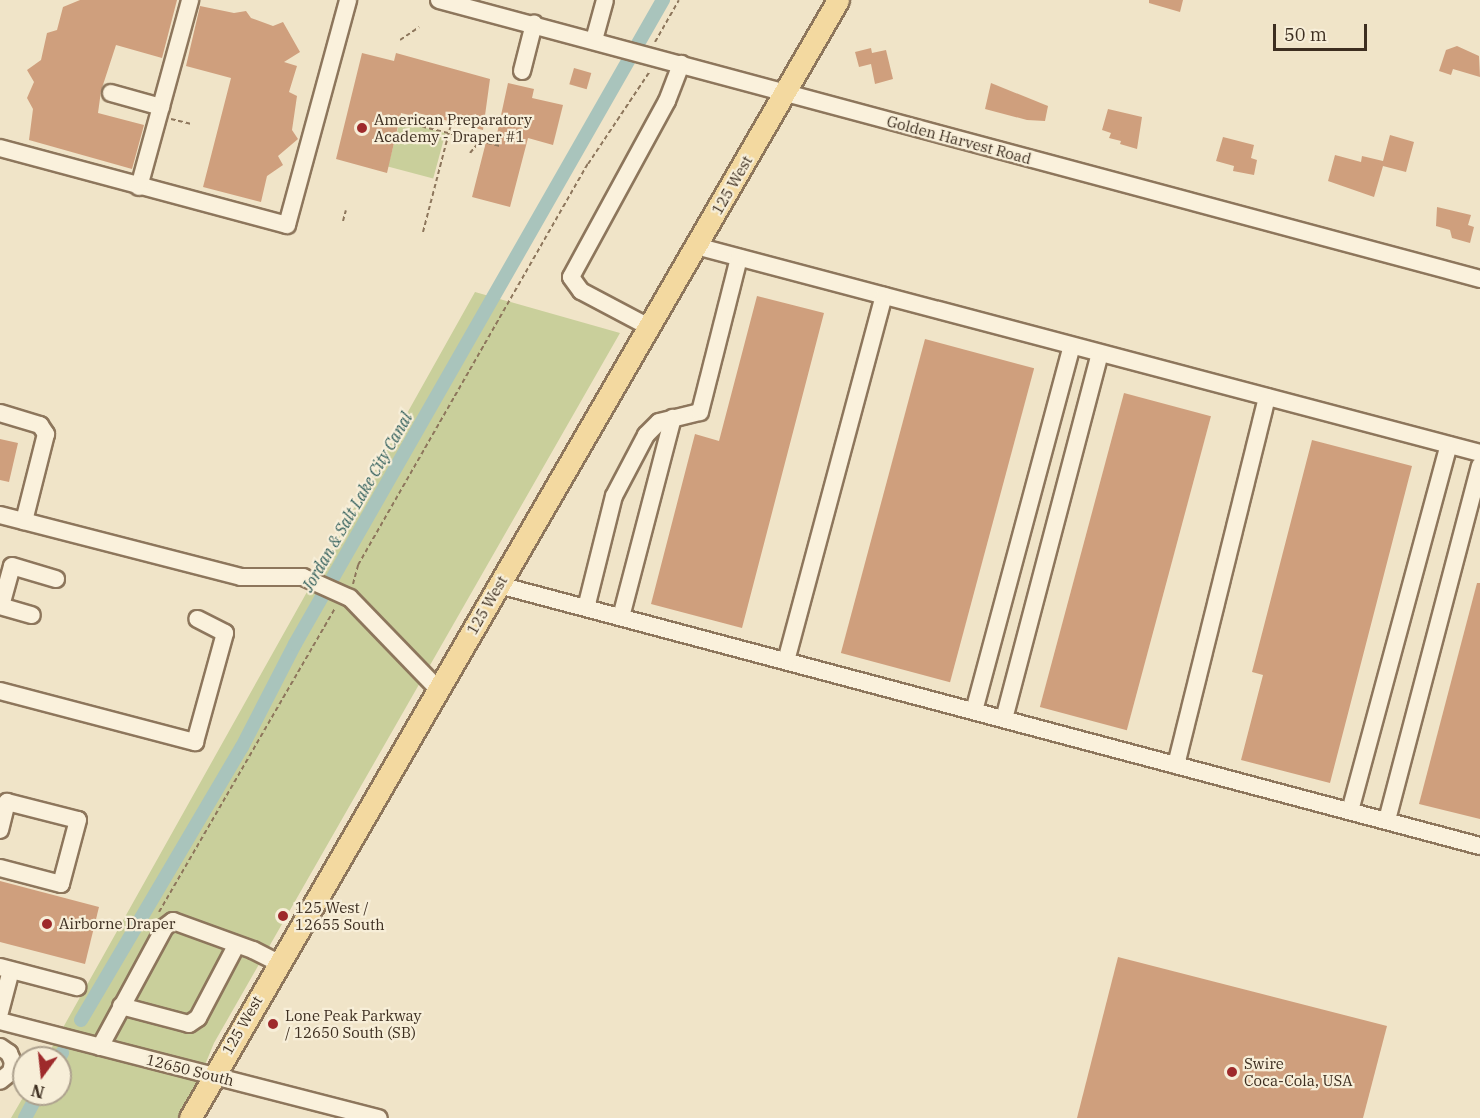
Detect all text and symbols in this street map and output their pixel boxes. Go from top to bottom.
scale bar [1276,12,1370,50]
text: 50 m [1284,23,1327,46]
place label: American Preparatory Academy - Draper #1 [374,110,532,145]
street label: Golden Harvest Road [885,112,1033,168]
marker: American Preparatory Academy - Draper #1 [355,121,369,135]
street label: 125 West [708,152,756,218]
water label: Jordan & Salt Lake City Canal [298,409,416,595]
street label: 125 West [463,572,511,638]
place label: 125 West / 12655 South [295,898,385,933]
marker: 125 West / 12655 South [276,909,290,923]
place label: Airborne Draper [59,915,175,933]
marker: Airborne Draper [40,917,54,931]
street label: 125 West [218,992,266,1058]
place label: Lone Peak Parkway / 12650 South (SB) [285,1006,421,1041]
marker: Lone Peak Parkway / 12650 South (SB) [266,1017,280,1031]
north arrow [12,1046,72,1106]
street label: 12650 South [144,1050,236,1090]
place label: Swire Coca-Cola, USA [1244,1054,1352,1089]
marker: Swire Coca-Cola, USA [1225,1065,1239,1079]
text: N [29,1080,47,1103]

